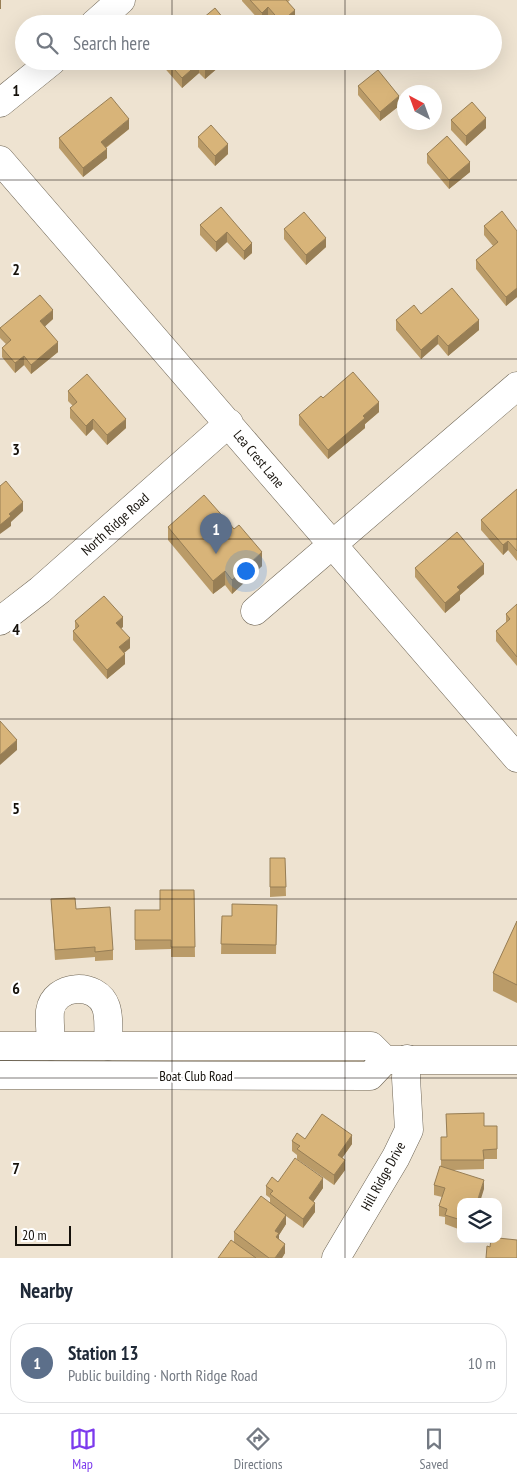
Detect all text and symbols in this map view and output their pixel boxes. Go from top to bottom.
search box [15,15,502,70]
icon: search [33,29,61,57]
text: Search here [73,31,150,55]
text: 1 [12,80,20,100]
north arrow [397,85,442,130]
text: 2 [12,259,20,279]
street label: Lea Crest Lane [230,426,289,492]
text: 3 [12,439,20,459]
street label: North Ridge Road [77,489,153,559]
pin: 1 [200,513,232,554]
your location [233,558,259,584]
text: 4 [12,619,20,639]
text: 5 [12,798,20,818]
text: 6 [12,978,20,998]
street label: Boat Club Road [159,1067,233,1085]
street label: Hill Ridge Drive [357,1138,409,1214]
text: 7 [12,1158,20,1178]
map controls [457,1198,502,1243]
button: layers [457,1198,502,1243]
scale bar [15,1223,71,1246]
text: 20 m [22,1226,47,1244]
text: Nearby [20,1277,73,1304]
text: Station 13 [68,1341,139,1365]
text: 1 [33,1353,41,1373]
text: 10 m [468,1353,496,1373]
text: Public building · North Ridge Road [68,1365,258,1385]
tab: Map [69,1425,97,1473]
tab: Directions [234,1425,282,1473]
tab: Saved [420,1425,448,1473]

